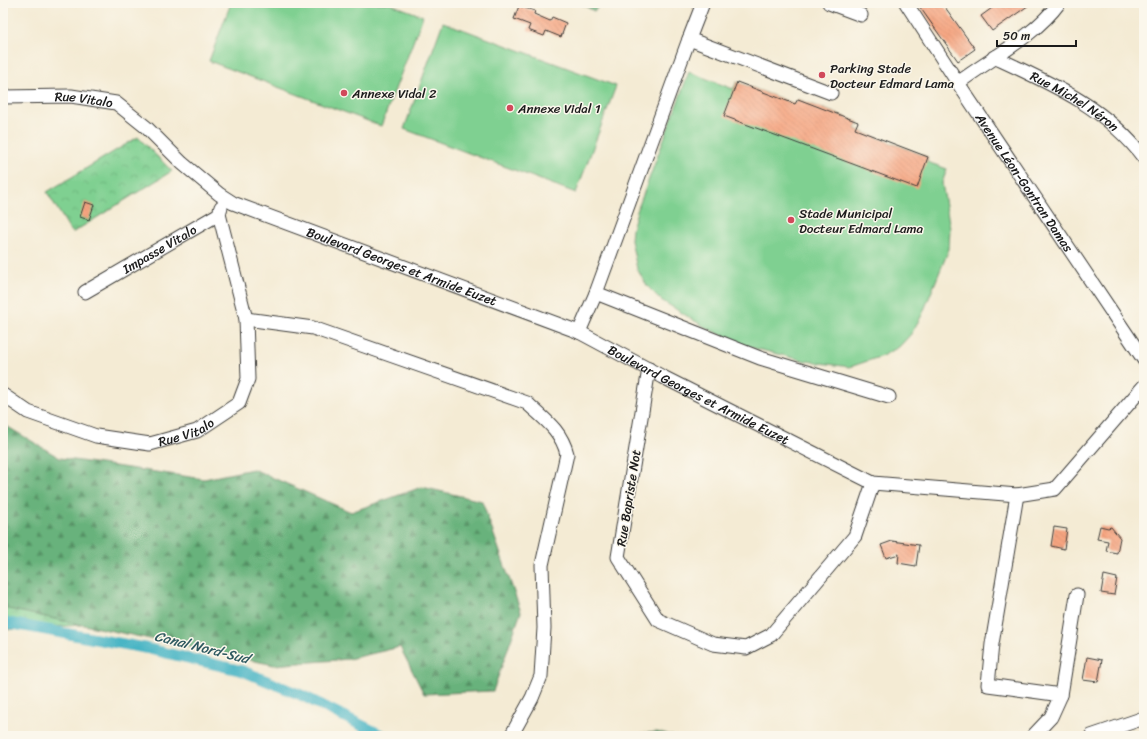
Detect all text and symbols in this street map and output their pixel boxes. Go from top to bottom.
scale bar [997,22,1076,48]
text: 50 m [1003,25,1030,47]
place label: Parking Stade Docteur Edmard Lama [830,57,955,95]
street label: Rue Michel Néron [1026,65,1124,137]
marker: Parking Stade Docteur Edmard Lama [817,70,827,80]
place label: Annexe Vidal 2 [351,82,437,105]
street label: Rue Vitalo [54,85,115,114]
marker: Annexe Vidal 2 [339,88,349,98]
place label: Annexe Vidal 1 [517,97,601,120]
marker: Annexe Vidal 1 [505,103,515,113]
street label: Avenue Léon-Gontran Damas [969,108,1080,258]
place label: Stade Municipal Docteur Edmard Lama [799,202,924,240]
marker: Stade Municipal Docteur Edmard Lama [786,215,796,225]
street label: Impasse Vitalo [117,218,202,280]
street label: Boulevard Georges et Armide Euzet [303,220,500,313]
street label: Boulevard Georges et Armide Euzet [603,338,794,451]
street label: Rue Vitalo [155,411,220,453]
street label: Rue Bapriste Not [609,448,648,548]
water label: Canal Nord-Sud [152,624,255,672]

